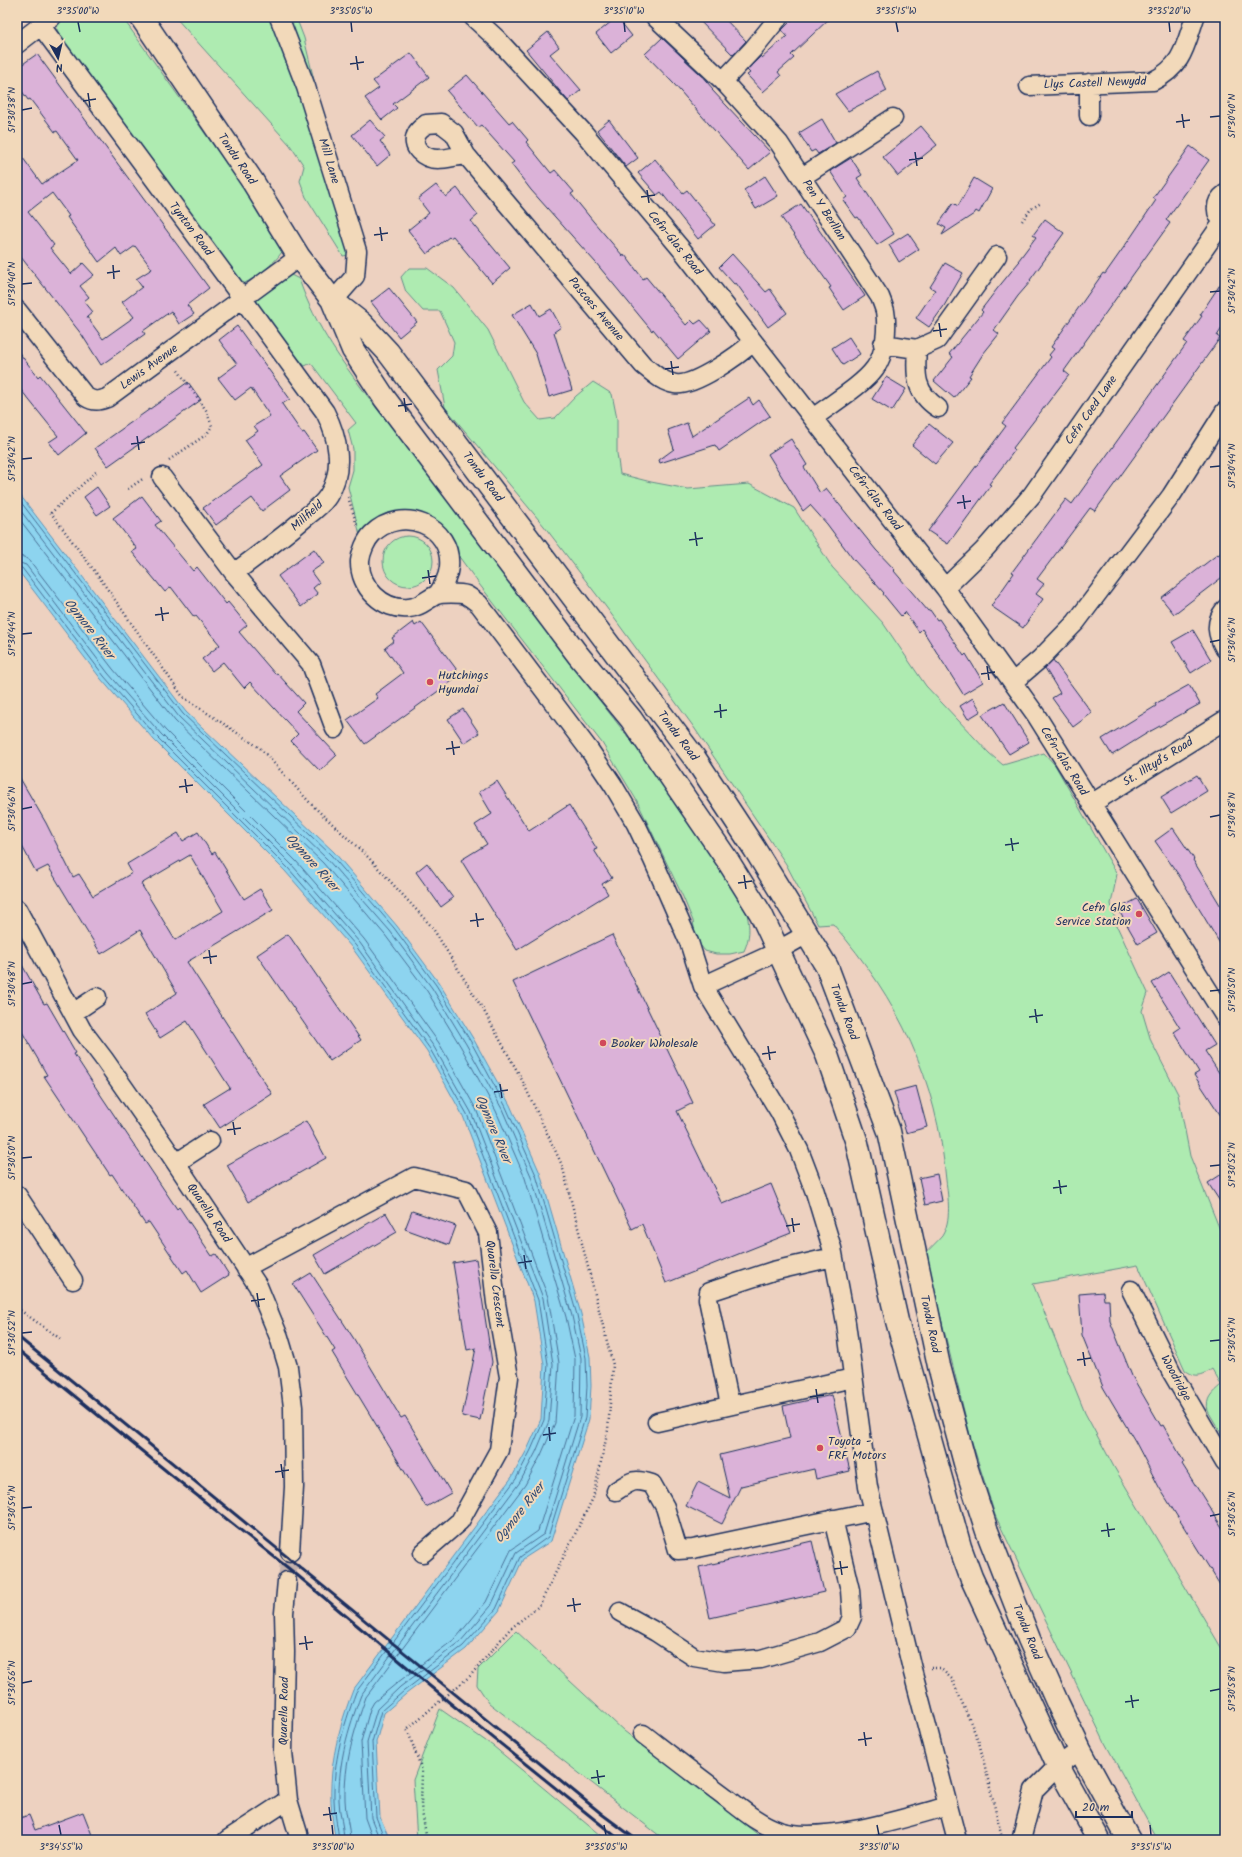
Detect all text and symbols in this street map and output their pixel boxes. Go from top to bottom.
text: 3°35'00"W [57,3,100,19]
text: 3°35'05"W [329,3,373,19]
text: 3°35'10"W [604,3,645,19]
text: 3°35'15"W [875,3,917,19]
text: 3°35'20"W [1147,3,1191,19]
north arrow [38,38,78,78]
text: N [55,58,64,76]
street label: Llys Castell Newydd [1043,72,1148,94]
text: 51°30'38"N [4,87,20,133]
text: 51°30'40"N [1224,93,1240,138]
street label: Tondu Road [213,129,262,190]
street label: Mill Lane [313,136,345,187]
street label: Pen Y Berllan [797,176,851,244]
street label: Tynton Road [164,198,218,261]
street label: Cefn-Glas Road [643,206,708,280]
text: 51°30'40"N [4,261,20,306]
text: 51°30'42"N [1224,268,1240,314]
street label: Pascoes Avenue [563,273,629,346]
street label: Lewis Avenue [116,339,183,395]
street label: Cefn Coed Lane [1060,371,1122,449]
text: 51°30'42"N [4,436,20,482]
text: 51°30'44"N [1224,443,1240,489]
street label: Tondu Road [458,448,509,507]
street label: Cefn-Glas Road [843,461,907,536]
street label: Millfield [286,495,329,536]
water label: Ogmore River [59,594,121,666]
text: 51°30'44"N [4,611,20,657]
text: 51°30'46"N [1224,617,1240,663]
place label: Hutchings Hyundai [438,666,488,699]
marker: Hutchings Hyundai [425,677,435,687]
street label: Tondu Road [653,707,704,766]
street label: Cefn-Glas Road [1035,723,1093,800]
street label: St. Illtyd's Road [1119,732,1198,791]
text: 51°30'46"N [4,786,20,832]
text: 51°30'48"N [1224,792,1240,838]
water label: Ogmore River [280,829,346,899]
place label: Cefn Glas Service Station [1056,898,1131,931]
marker: Cefn Glas Service Station [1134,909,1144,919]
text: 51°30'48"N [4,961,20,1007]
text: 51°30'50"N [1224,968,1240,1012]
street label: Tondu Road [825,981,864,1044]
place label: Booker Wholesale [611,1034,699,1053]
marker: Booker Wholesale [598,1038,608,1048]
water label: Ogmore River [469,1092,518,1169]
text: 51°30'50"N [4,1136,20,1180]
text: 51°30'52"N [1224,1142,1240,1188]
street label: Quarella Road [182,1179,237,1248]
street label: Quarella Crescent [480,1239,510,1329]
street label: Tondu Road [915,1293,946,1356]
text: 51°30'52"N [4,1310,20,1356]
text: 51°30'54"N [1224,1317,1240,1363]
street label: Woodridge [1156,1351,1197,1405]
place label: Toyota - FRF Motors [828,1432,886,1465]
marker: Toyota - FRF Motors [815,1443,825,1453]
water label: Ogmore River [490,1476,552,1548]
text: 51°30'54"N [4,1485,20,1531]
text: 51°30'56"N [1224,1491,1240,1537]
street label: Tondu Road [1007,1601,1047,1664]
text: 51°30'56"N [4,1660,20,1706]
text: 51°30'58"N [1224,1666,1240,1712]
street label: Quarella Road [274,1675,294,1746]
scale bar [1076,1793,1132,1819]
text: 20 m [1082,1798,1110,1817]
text: 3°34'55"W [39,1839,83,1855]
text: 3°35'00"W [312,1839,355,1855]
text: 3°35'05"W [584,1839,628,1855]
text: 3°35'10"W [859,1839,900,1855]
text: 3°35'15"W [1130,1839,1172,1855]

